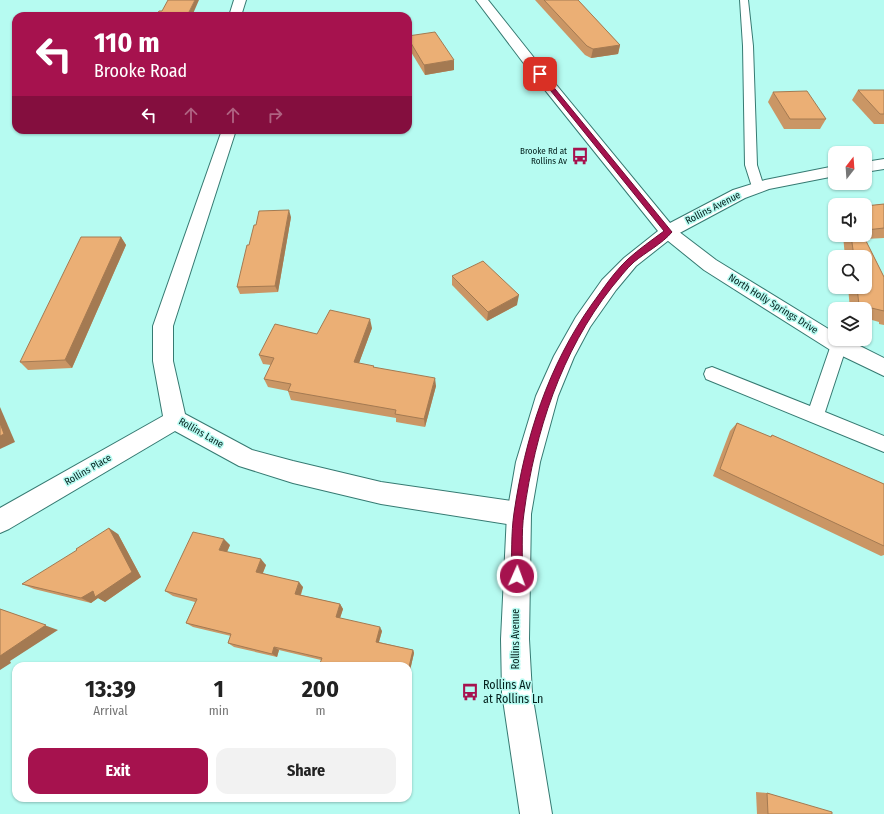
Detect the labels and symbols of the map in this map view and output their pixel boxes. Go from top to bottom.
pin [523,57,557,91]
place label: Brooke Rd at Rollins Av [520,146,567,166]
bus stop icon: Brooke Rd at Rollins Av [570,146,590,166]
north arrow [828,146,872,190]
street label: Rollins Avenue [683,189,743,227]
street label: North Holly Springs Drive [726,272,820,336]
street label: Rollins Lane [176,415,226,451]
street label: Rollins Place [63,452,114,488]
position arrow [496,555,538,597]
street label: Rollins Avenue [510,609,522,669]
place label: Rollins Av at Rollins Ln [483,678,543,706]
bus stop icon: Rollins Av at Rollins Ln [460,682,480,702]

